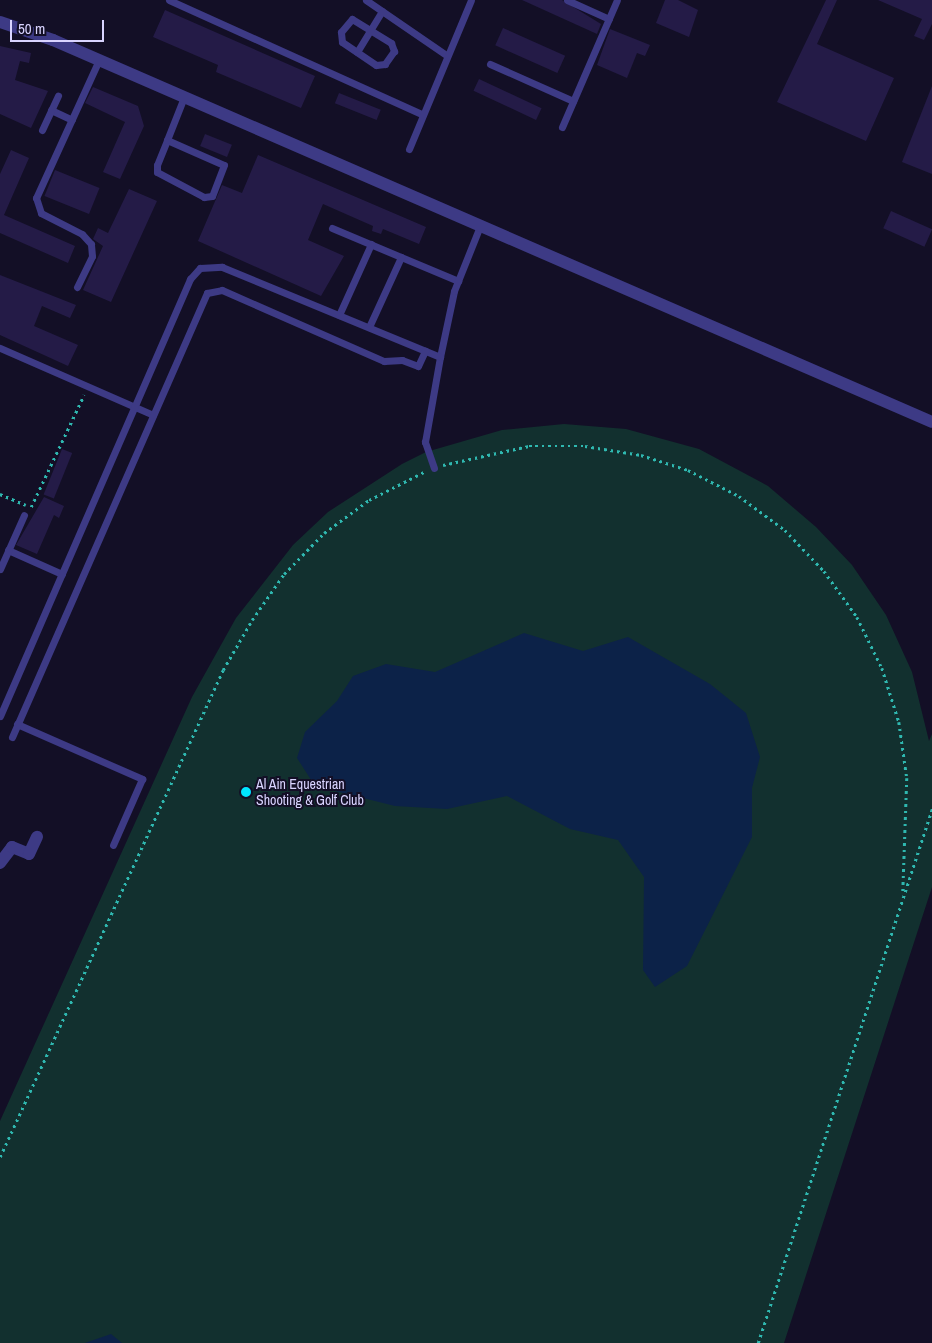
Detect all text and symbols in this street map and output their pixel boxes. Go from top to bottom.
scale bar [12,10,106,42]
text: 50 m [18,18,45,39]
place label: Al Ain Equestrian Shooting & Golf Club [256,776,364,809]
marker: Al Ain Equestrian Shooting & Golf Club [240,786,252,798]

